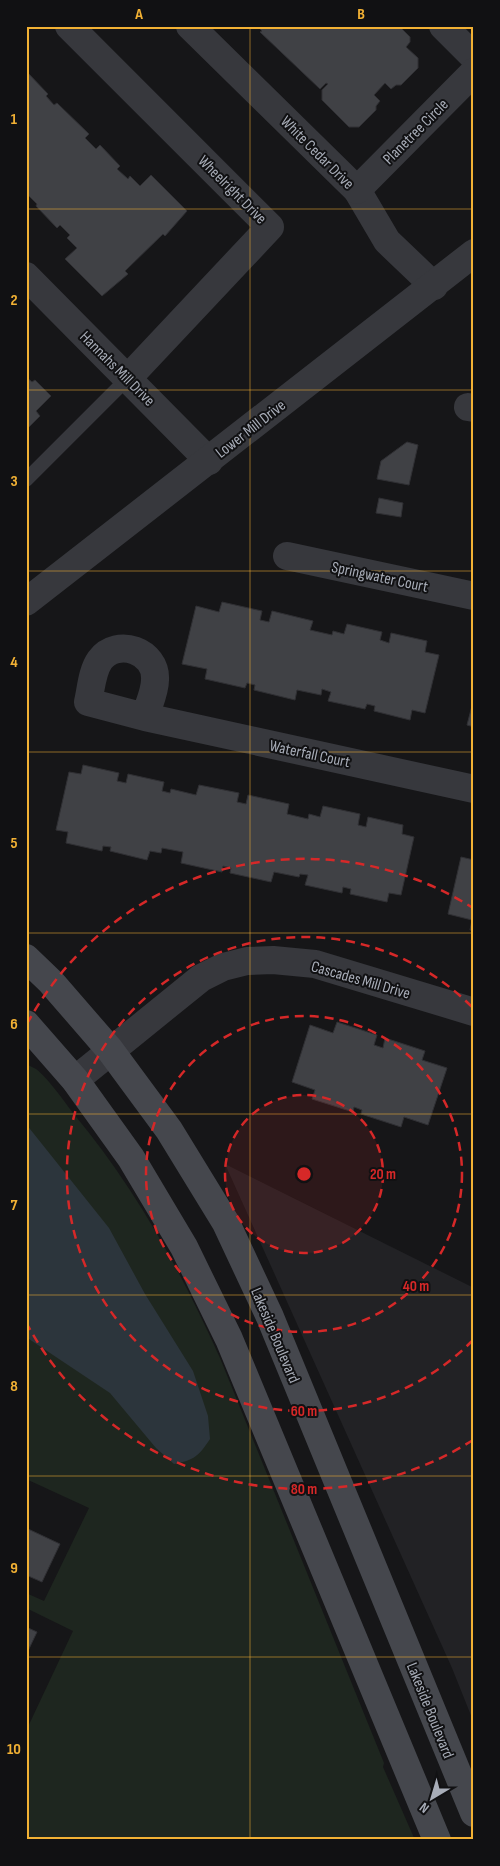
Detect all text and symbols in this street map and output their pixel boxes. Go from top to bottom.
text: A [134,5,143,24]
text: B [357,5,365,24]
street label: Planetree Circle [379,95,453,169]
text: 1 [11,110,18,129]
street label: White Cedar Drive [276,112,358,194]
street label: Wheelright Drive [194,152,270,228]
text: 2 [10,291,18,310]
street label: Hannahs Mill Drive [76,328,158,410]
street label: Lower Mill Drive [212,396,290,462]
text: 3 [10,472,18,491]
street label: Springwater Court [330,558,430,597]
text: 4 [10,653,18,672]
street label: Waterfall Court [268,737,352,772]
text: 5 [10,834,18,853]
street label: Cascades Mill Drive [309,957,412,1004]
text: 6 [10,1015,18,1034]
centre of rings [295,1165,313,1183]
text: 20 m [370,1165,396,1184]
text: 7 [11,1196,18,1215]
text: 40 m [403,1277,429,1296]
street label: Lakeside Boulevard [246,1285,303,1386]
text: 8 [10,1377,18,1396]
text: 60 m [291,1402,317,1421]
text: 80 m [291,1480,317,1499]
text: 9 [10,1559,18,1578]
street label: Lakeside Boulevard [402,1660,457,1761]
text: 10 [7,1740,21,1759]
north arrow [408,1774,458,1824]
text: N [416,1799,432,1817]

